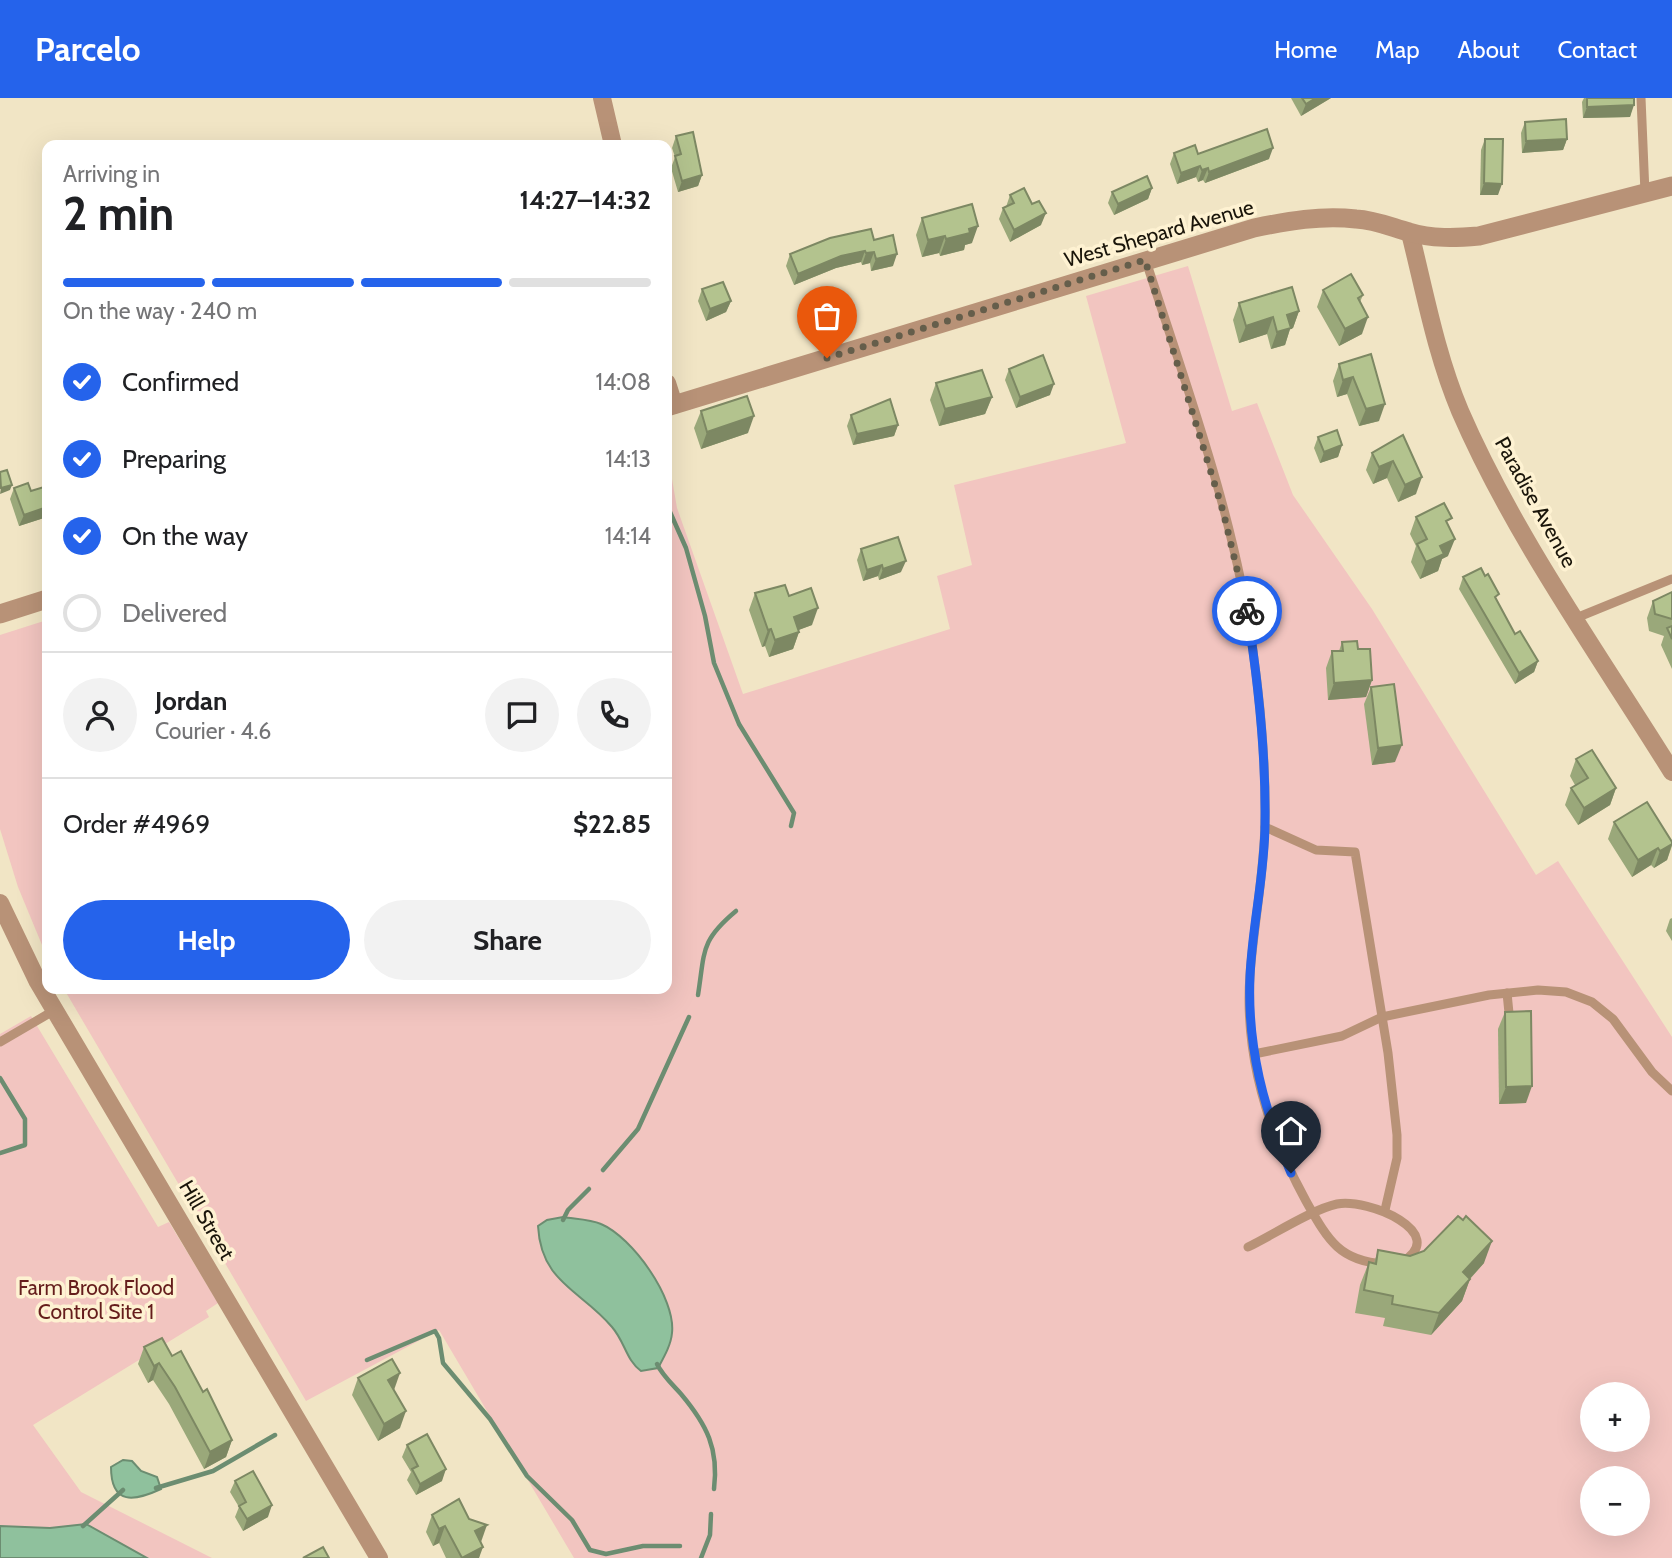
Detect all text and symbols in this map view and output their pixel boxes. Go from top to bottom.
text: Parcelo [35,29,140,69]
text: Home [1274,35,1337,64]
text: Map [1375,35,1420,64]
text: About [1458,35,1520,64]
text: Contact [1558,35,1637,64]
text: Arriving in [63,160,160,188]
text: 14:27–14:32 [520,184,651,216]
text: 2 min [63,186,174,242]
street label: West Shepard Avenue [1062,194,1257,272]
pin [797,286,857,358]
text: On the way · 240 m [63,297,257,325]
icon: bag [808,297,846,335]
icon: check [63,363,101,401]
text: Confirmed [122,366,239,398]
text: 14:08 [595,368,651,396]
street label: Paradise Avenue [1490,432,1582,572]
icon: check [63,440,101,478]
text: Preparing [122,443,226,475]
text: 14:13 [605,445,651,473]
icon: check [63,517,101,555]
text: On the way [122,520,248,552]
text: 14:14 [605,522,651,550]
courier [1212,576,1282,646]
icon: bike [1228,592,1266,630]
text: Delivered [122,597,227,629]
button: person [63,678,137,752]
button: chat [485,678,559,752]
button: phone [577,678,651,752]
text: Jordan [155,685,227,717]
text: Courier · 4.6 [155,717,271,745]
text: Order #4969 [63,808,210,840]
text: $22.85 [573,808,651,840]
button: Help [63,900,350,980]
button: Share [364,900,651,980]
pin [1261,1101,1321,1173]
icon: home [1272,1112,1310,1150]
street label: Hill Street [174,1176,240,1264]
park label: Farm Brook Flood Control Site 1 [18,1275,174,1324]
map controls [1580,1382,1650,1536]
button: + [1580,1382,1650,1452]
button: − [1580,1466,1650,1536]

